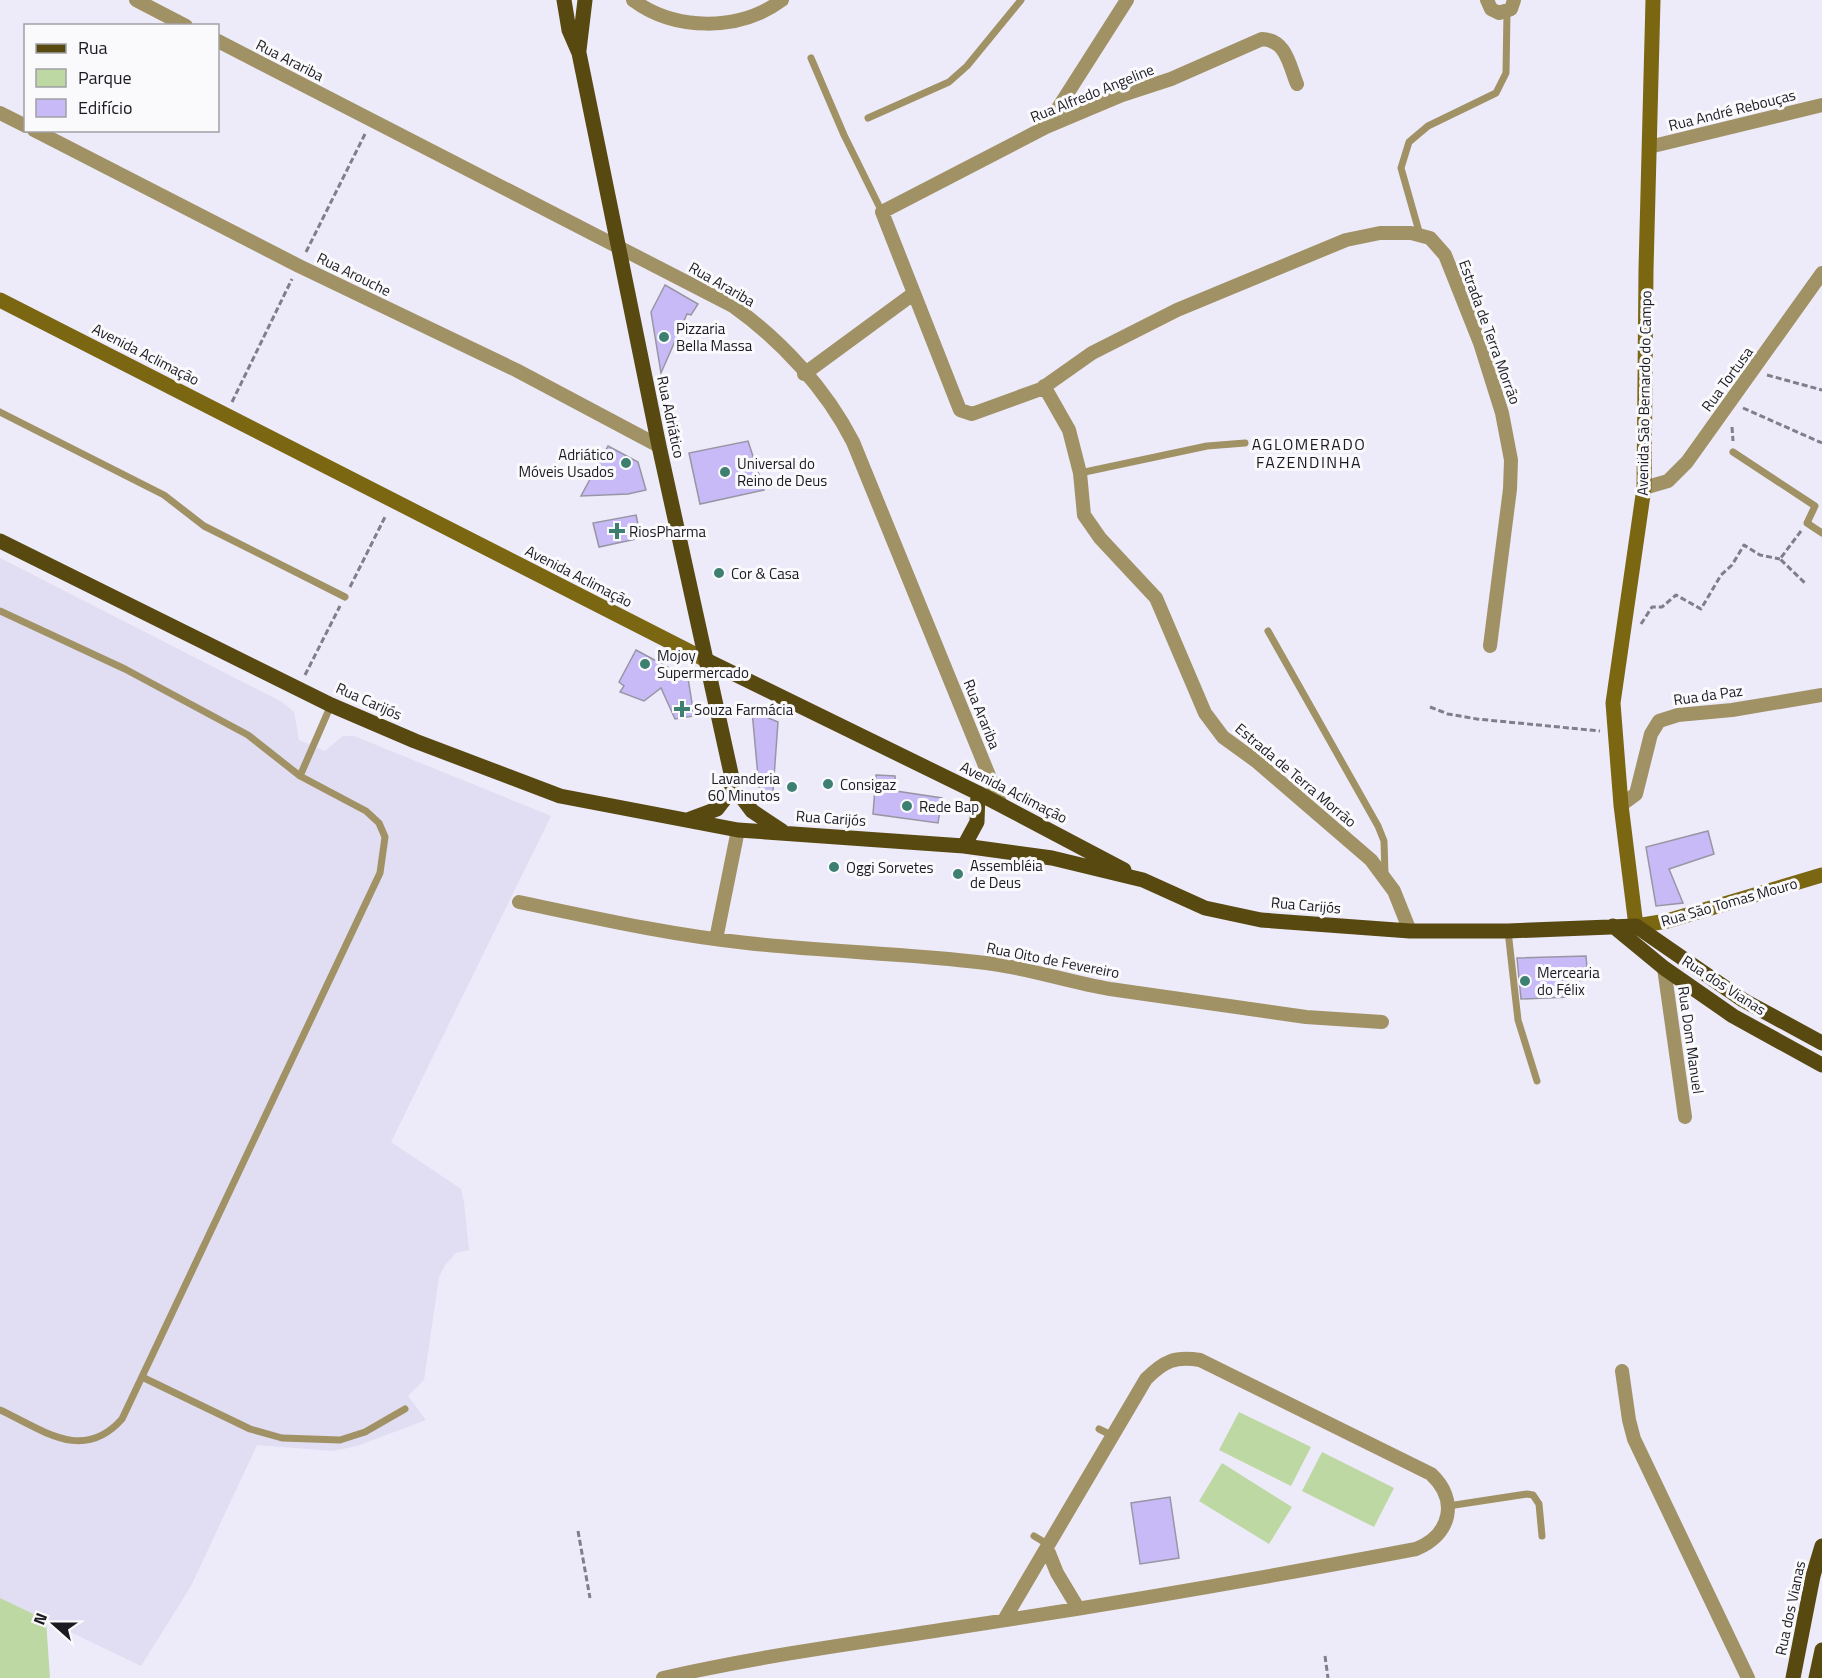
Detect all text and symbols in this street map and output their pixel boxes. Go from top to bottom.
legend [24,24,219,132]
street label: Rua Arariba [252,33,328,87]
text: Rua [78,34,108,61]
street label: Rua Alfredo Angeline [1027,58,1157,128]
text: Parque [78,64,132,91]
street label: Rua André Rebouças [1666,83,1798,137]
text: Edifício [78,94,132,121]
street label: Rua Arouche [313,246,395,302]
street label: Rua Arariba [684,256,760,313]
street label: Estrada de Terra Morrão [1453,256,1527,408]
street label: Avenida São Bernardo do Campo [1631,290,1657,496]
street label: Avenida Aclimação [88,317,204,391]
place label: Pizzaria Bella Massa [676,317,753,357]
marker: Pizzaria Bella Massa [657,330,671,344]
street label: Rua Tortusa [1696,341,1759,416]
street label: Rua Adriático [651,374,691,460]
district label: AGLOMERADO FAZENDINHA [1252,432,1366,474]
place label: Adriático Móveis Usados [519,443,614,483]
place label: Universal do Reino de Deus [737,452,827,492]
marker: Adriático Móveis Usados [619,456,633,470]
marker: Universal do Reino de Deus [718,465,732,479]
place label: RiosPharma [629,520,707,543]
marker: RiosPharma [610,524,624,538]
street label: Avenida Aclimação [521,539,637,613]
place label: Cor & Casa [731,562,800,585]
marker: Cor & Casa [712,566,726,580]
place label: Mojoy Supermercado [657,644,749,684]
marker: Mojoy Supermercado [638,657,652,671]
street label: Rua Carijós [332,676,406,726]
street label: Rua Arariba [958,676,1007,753]
street label: Rua da Paz [1672,679,1744,711]
place label: Souza Farmácia [694,698,794,721]
marker: Souza Farmácia [675,702,689,716]
street label: Estrada de Terra Morrão [1230,717,1362,833]
street label: Avenida Aclimação [956,755,1072,829]
place label: Lavanderia 60 Minutos [708,767,780,807]
place label: Consigaz [840,773,896,796]
marker: Consigaz [821,777,835,791]
marker: Lavanderia 60 Minutos [785,780,799,794]
place label: Rede Bap [919,795,979,818]
marker: Rede Bap [900,799,914,813]
street label: Rua Carijós [795,804,867,832]
place label: Assembléia de Deus [970,854,1043,894]
place label: Oggi Sorvetes [846,856,934,879]
marker: Oggi Sorvetes [827,860,841,874]
marker: Assembléia de Deus [951,867,965,881]
street label: Rua São Tomas Mouro [1658,871,1800,932]
street label: Rua Carijós [1270,890,1342,920]
street label: Rua Oito de Fevereiro [985,936,1122,984]
street label: Rua dos Vianas [1677,949,1771,1021]
place label: Mercearia do Félix [1537,961,1600,1001]
marker: Mercearia do Félix [1518,974,1532,988]
street label: Rua Dom Manuel [1672,985,1710,1095]
street label: Rua dos Vianas [1769,1559,1811,1657]
north arrow [24,1594,84,1654]
text: N [27,1609,53,1628]

